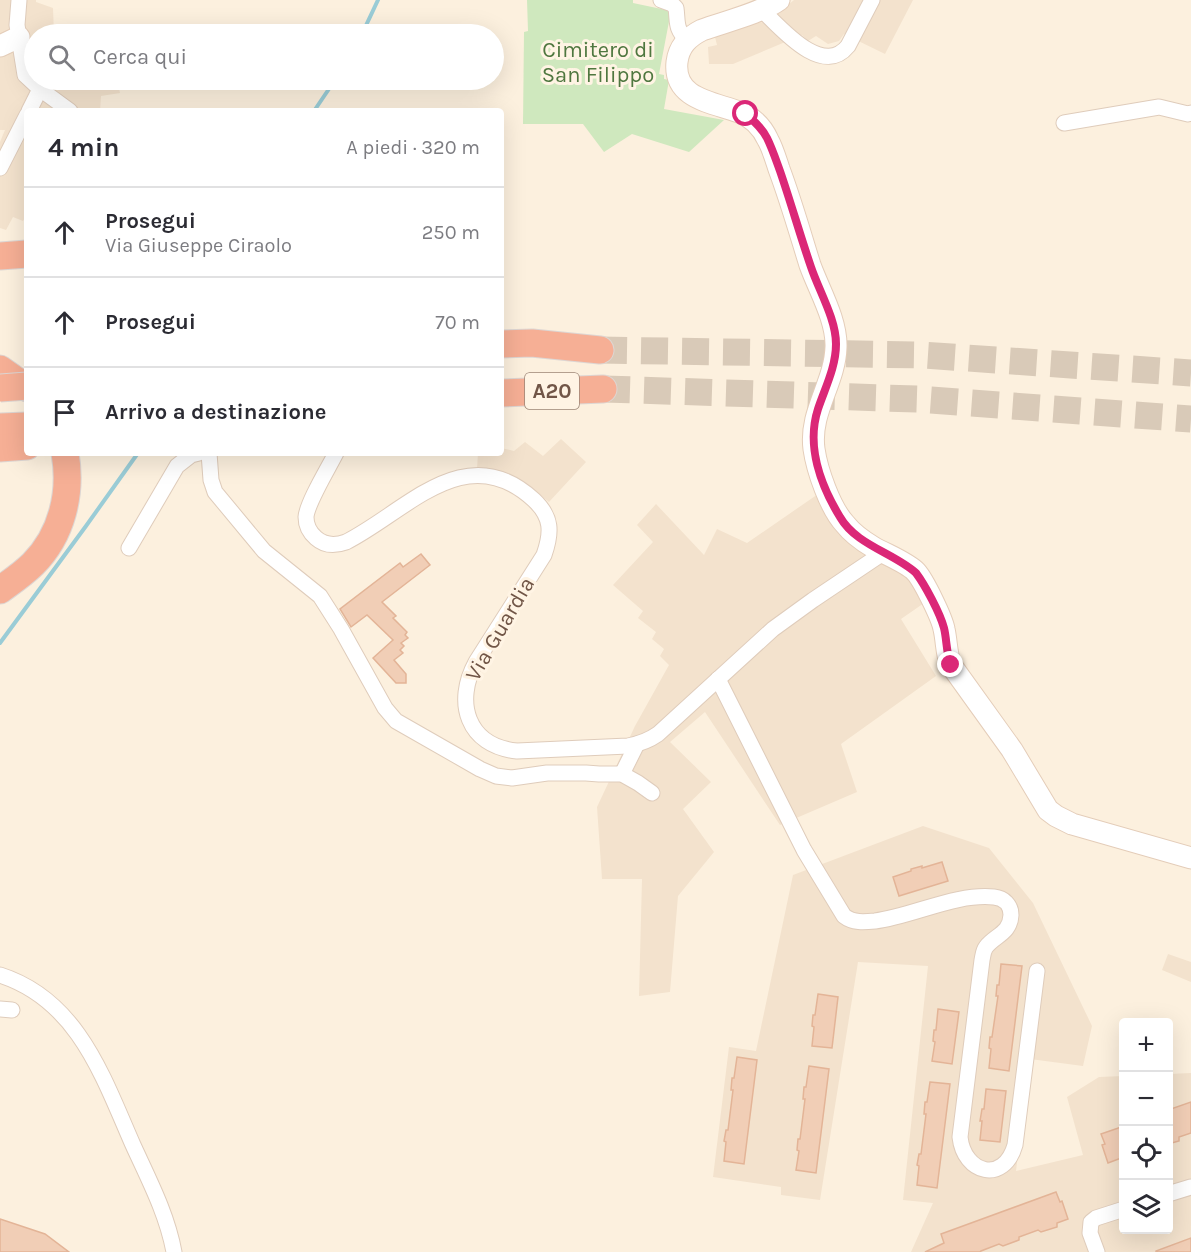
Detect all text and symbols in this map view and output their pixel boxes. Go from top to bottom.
search box [24,24,504,90]
park label: Cimitero di San Filippo [542,37,654,88]
icon: search [45,41,78,74]
text: Cerca qui [93,44,187,70]
route start [732,100,758,126]
text: 4 min [48,132,119,163]
text: A piedi · 320 m [346,136,480,159]
text: Prosegui [105,208,196,234]
icon: ahead [48,216,81,249]
text: 250 m [422,221,480,244]
text: Via Giuseppe Ciraolo [105,234,292,257]
icon: ahead [48,306,81,339]
text: Prosegui [105,309,196,335]
text: 70 m [435,311,480,334]
road number: A20 [525,373,579,409]
icon: arrive [48,396,81,429]
text: Arrivo a destinazione [105,399,326,425]
street label: Via Guardia [460,572,540,686]
route end [937,651,963,677]
map controls [1119,1018,1173,1234]
button: + [1119,1018,1173,1072]
button: − [1119,1072,1173,1126]
button: locate [1119,1126,1173,1180]
button: layers [1119,1180,1173,1234]

